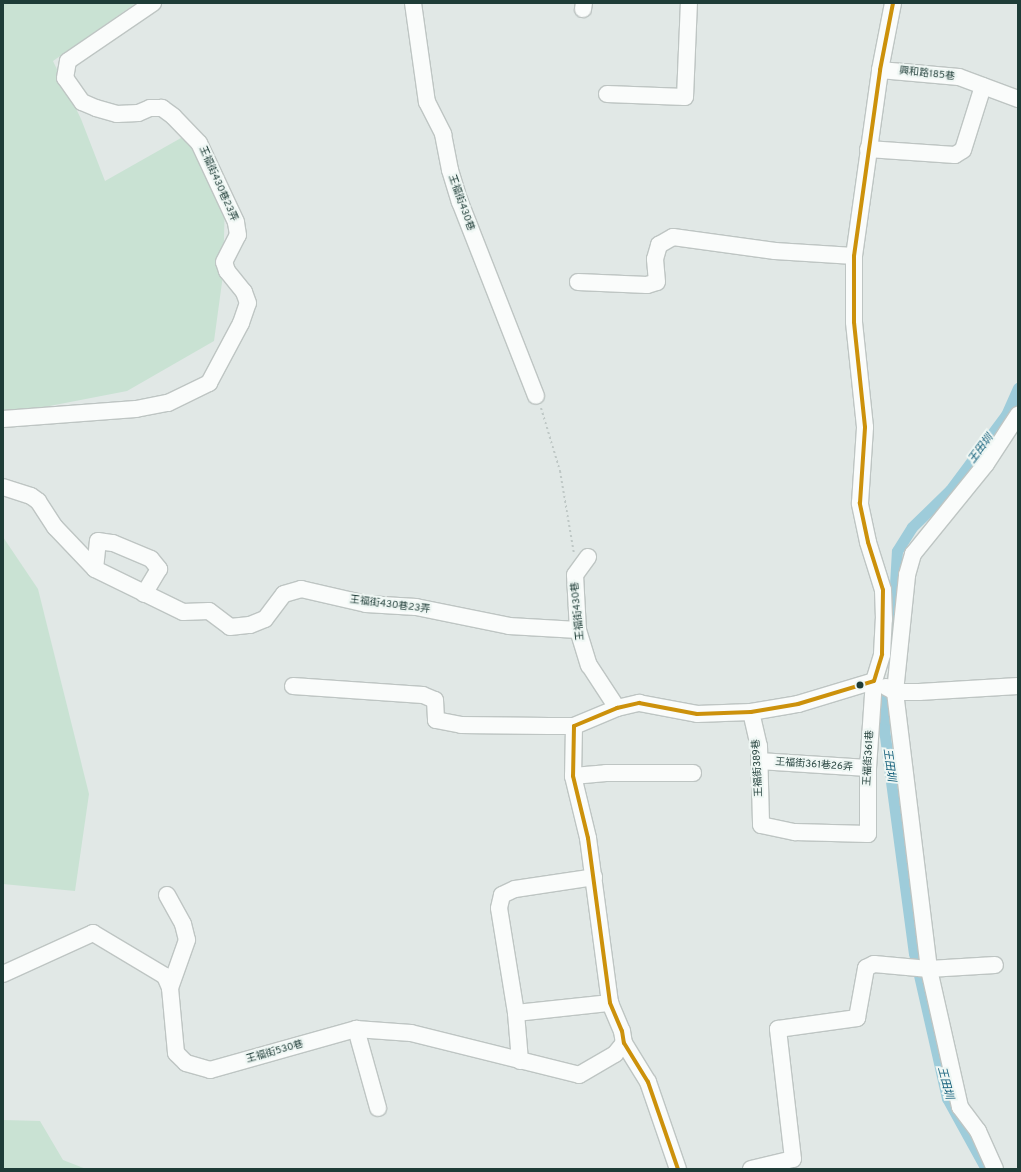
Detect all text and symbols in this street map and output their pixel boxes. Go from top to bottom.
street label: 興和路185巷 [899,65,955,83]
street label: 王福街430巷23弄 [196,145,240,223]
street label: 王福街430巷 [445,173,477,233]
water label: 王田圳 [966,432,996,466]
street label: 王福街430巷 [569,581,587,641]
street label: 王福街430巷23弄 [349,594,431,616]
unlabelled marker [855,680,865,690]
street label: 王福街361巷 [862,730,876,786]
street label: 王福街389巷 [750,739,766,797]
water label: 王田圳 [880,748,898,782]
street label: 王福街361巷26弄 [775,756,853,774]
street label: 王福街530巷 [245,1038,305,1066]
water label: 王田圳 [934,1065,956,1101]

